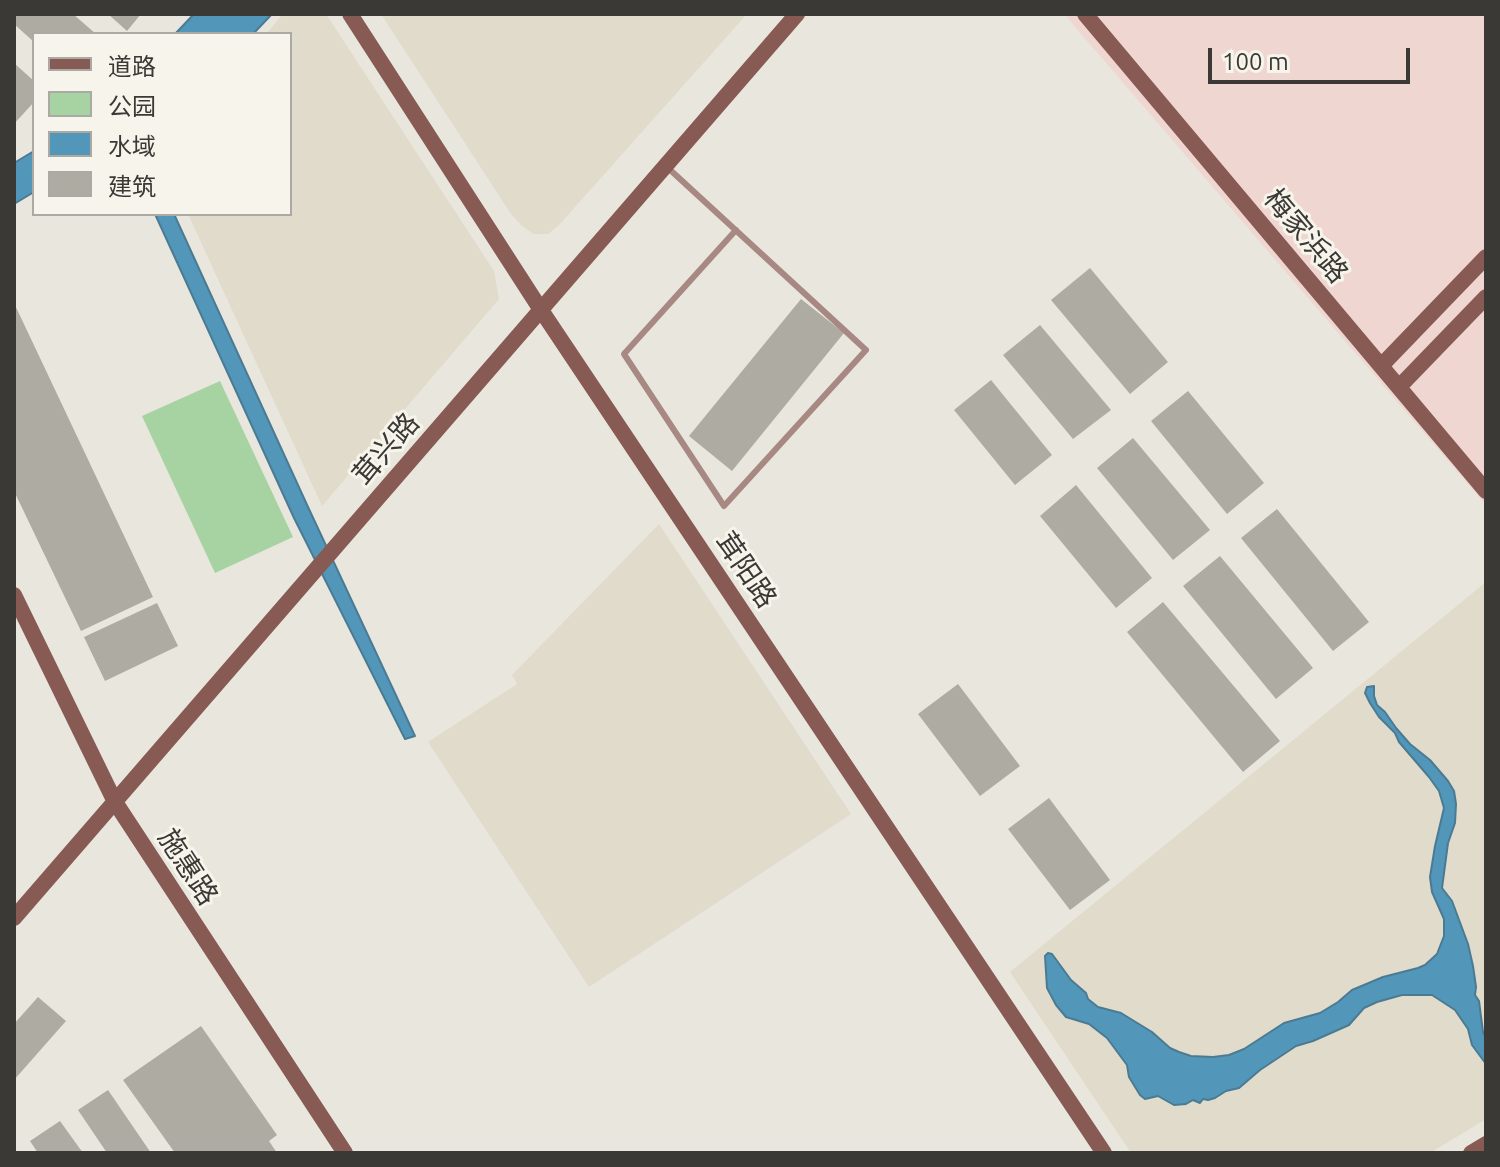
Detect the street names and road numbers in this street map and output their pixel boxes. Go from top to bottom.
street label: 梅家浜路 [1257,182,1355,290]
street label: 茸兴路 [346,406,426,492]
street label: 茸阳路 [709,526,783,614]
street label: 施惠路 [151,823,225,911]

